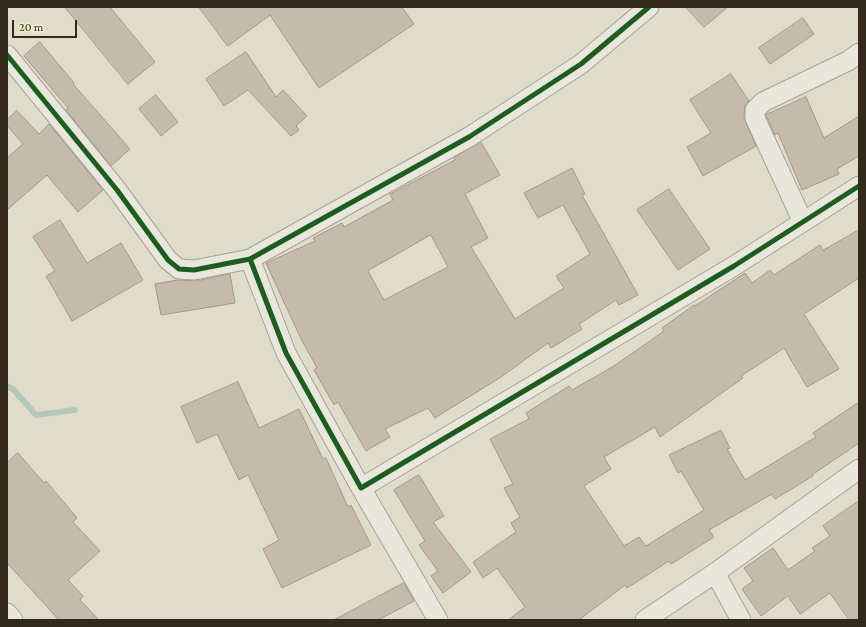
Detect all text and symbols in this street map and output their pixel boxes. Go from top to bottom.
scale bar [14,12,79,38]
text: 20 m [19,20,43,34]

